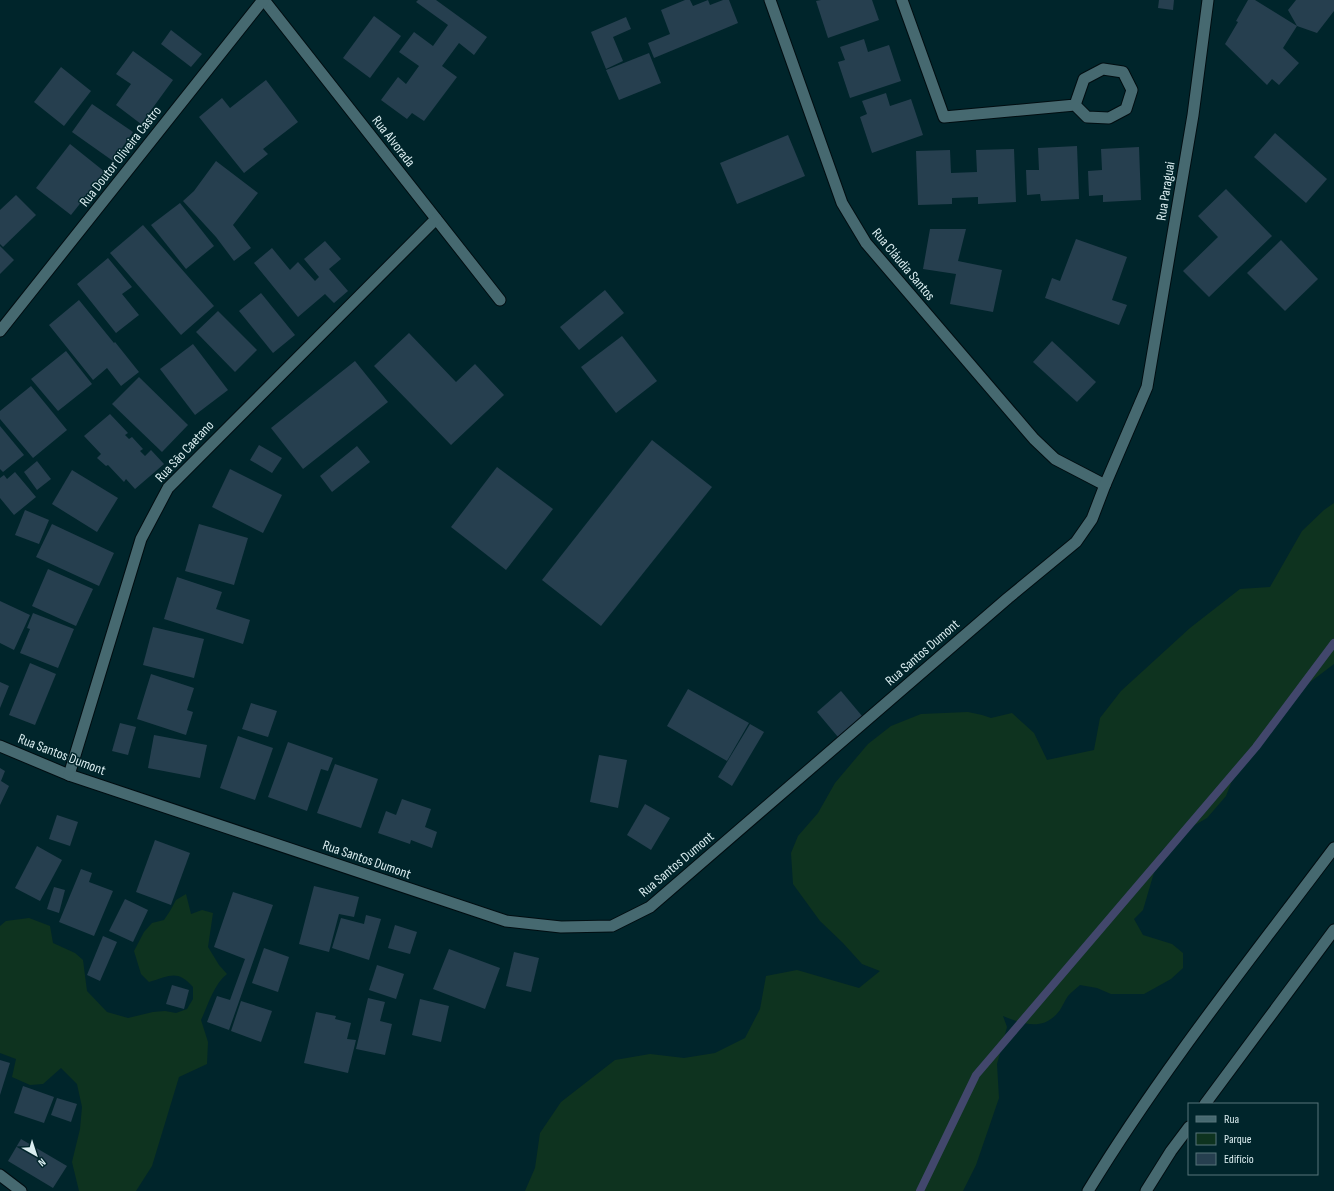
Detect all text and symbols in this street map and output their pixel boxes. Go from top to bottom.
street label: Rua Doutor Oliveira Castro [76,103,165,210]
street label: Rua Alvorada [368,112,419,170]
street label: Rua Paraguai [1152,160,1179,222]
street label: Rua Cláudia Santos [868,225,939,304]
street label: Rua São Caetano [151,417,217,486]
street label: Rua Santos Dumont [882,616,963,689]
street label: Rua Santos Dumont [16,730,108,779]
street label: Rua Santos Dumont [635,828,717,901]
street label: Rua Santos Dumont [320,836,413,883]
legend [1188,1103,1318,1175]
text: Rua [1224,1112,1240,1127]
text: Parque [1224,1132,1252,1147]
north arrow [16,1135,56,1175]
text: Edifício [1224,1152,1254,1167]
text: N [36,1155,48,1169]

